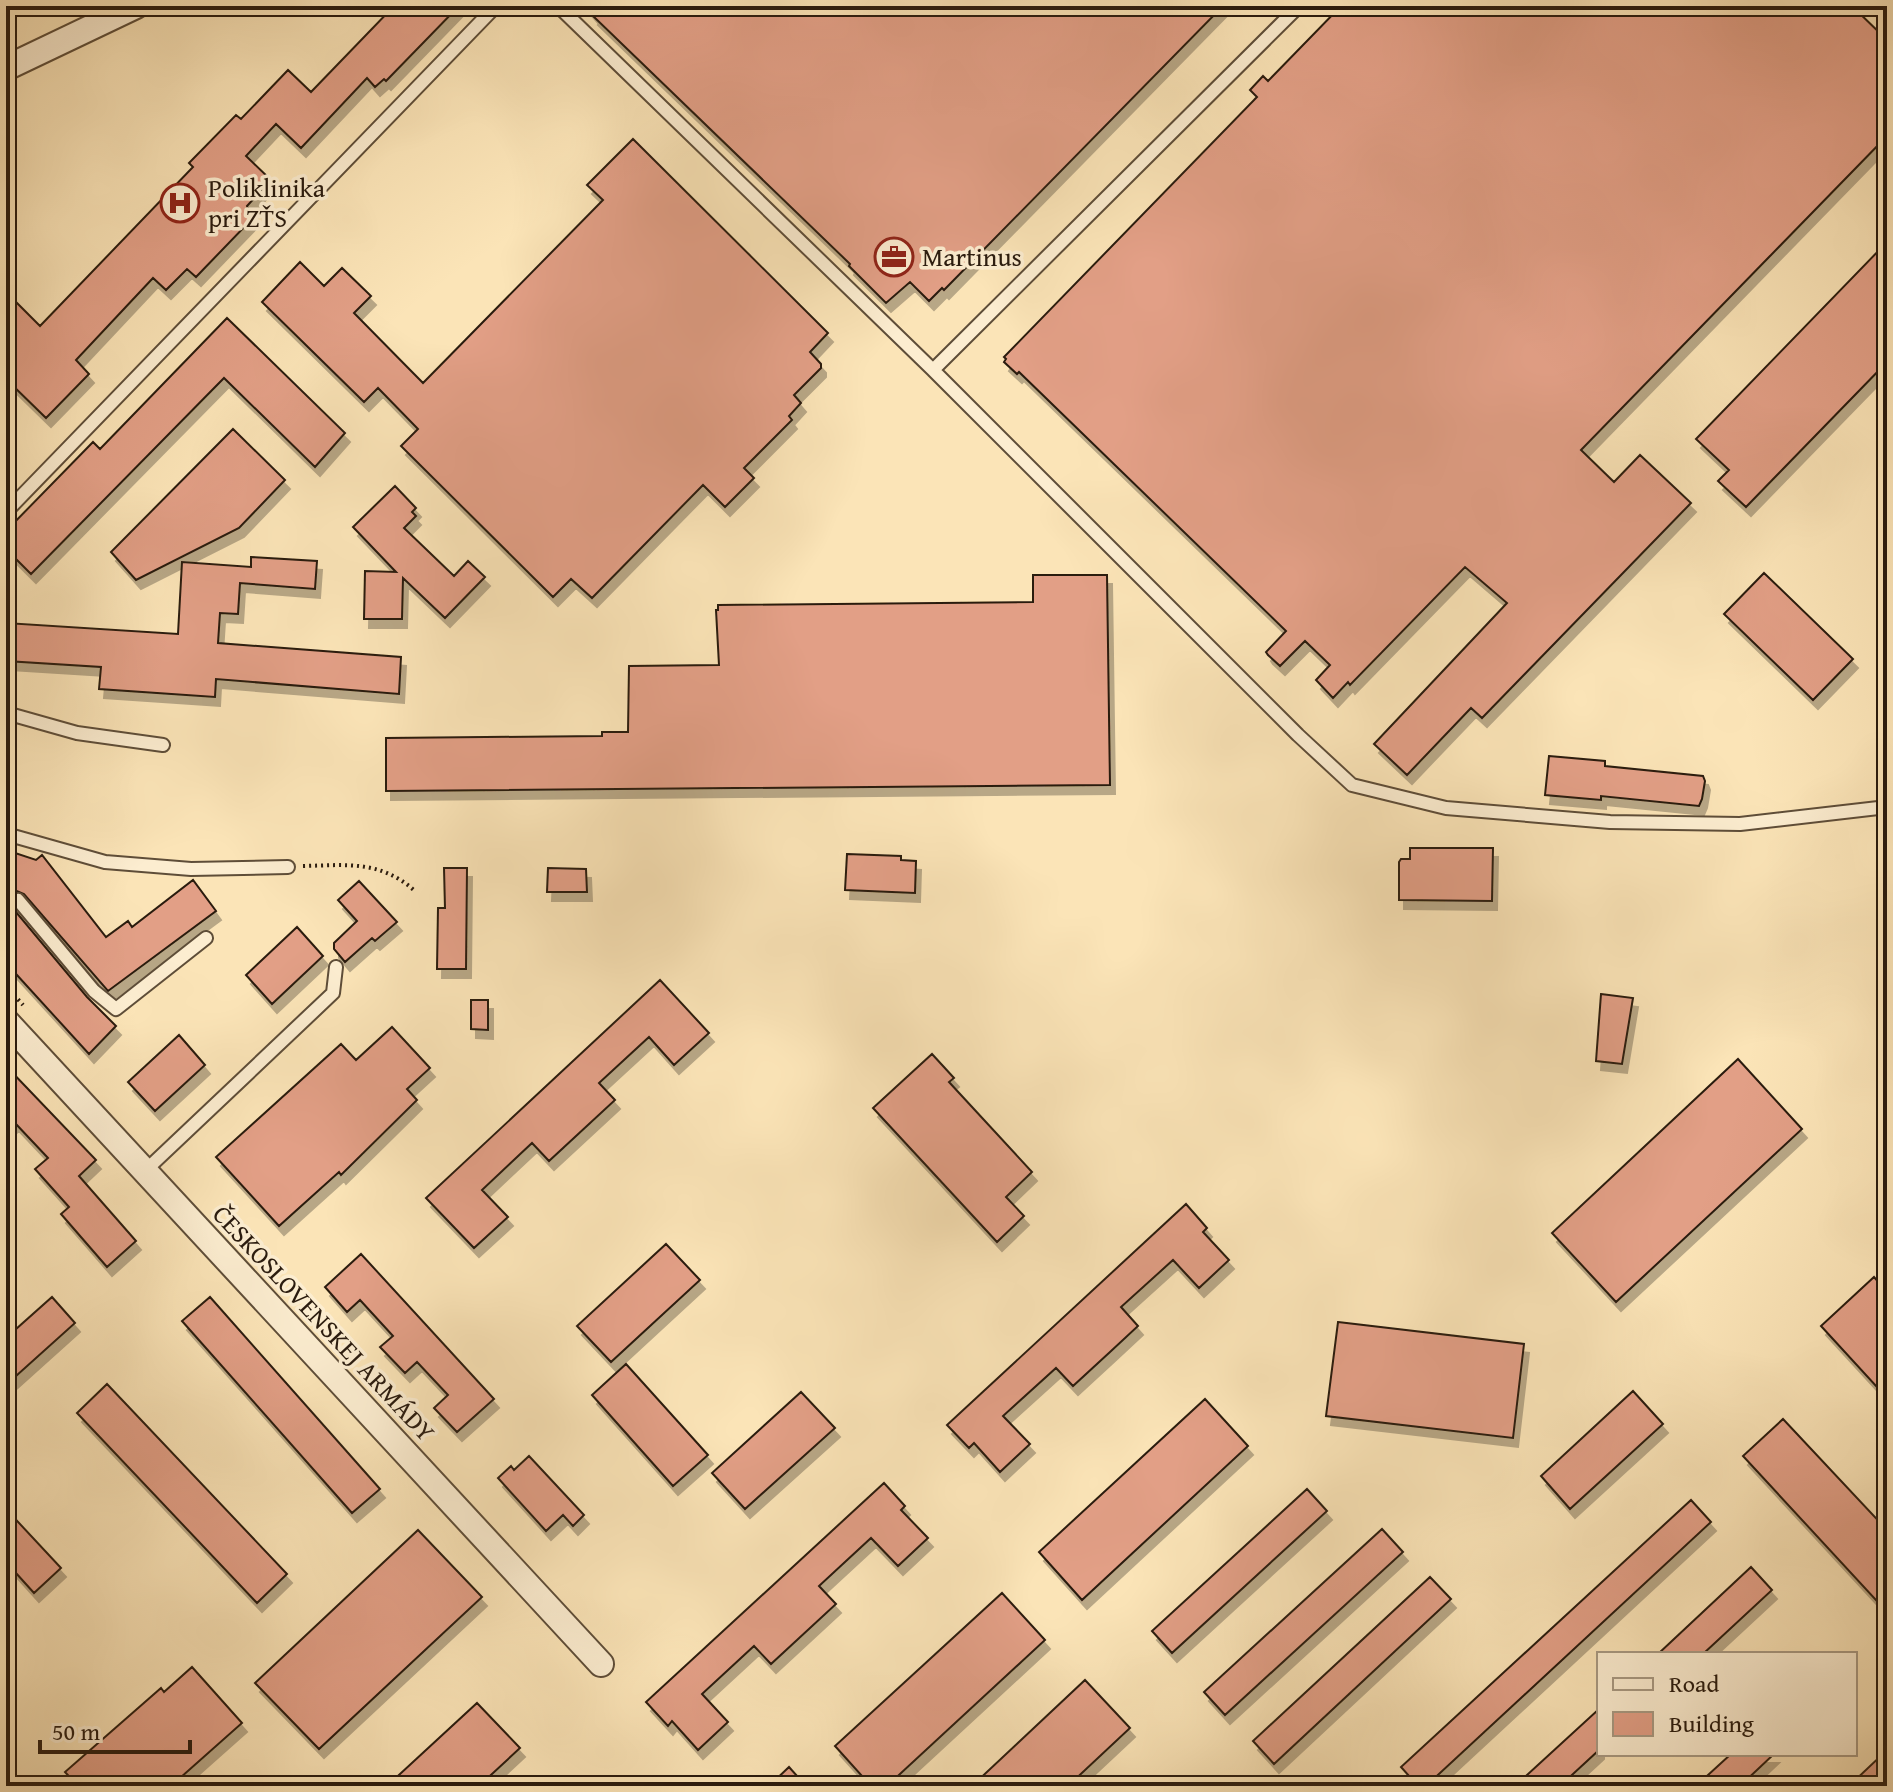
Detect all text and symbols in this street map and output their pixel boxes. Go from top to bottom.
place label: Poliklinika pri ZŤS [208,168,326,237]
hospital icon: Poliklinika pri ZŤS [159,182,201,224]
office icon: Martinus [873,236,915,278]
place label: Martinus [922,237,1022,276]
street label: ČESKOSLOVENSKEJ ARMÁDY [204,1195,445,1450]
legend [1597,1652,1857,1756]
text: Road [1669,1666,1719,1701]
scale bar [40,1704,190,1754]
text: Building [1669,1706,1754,1741]
text: 50 m [52,1714,100,1749]

